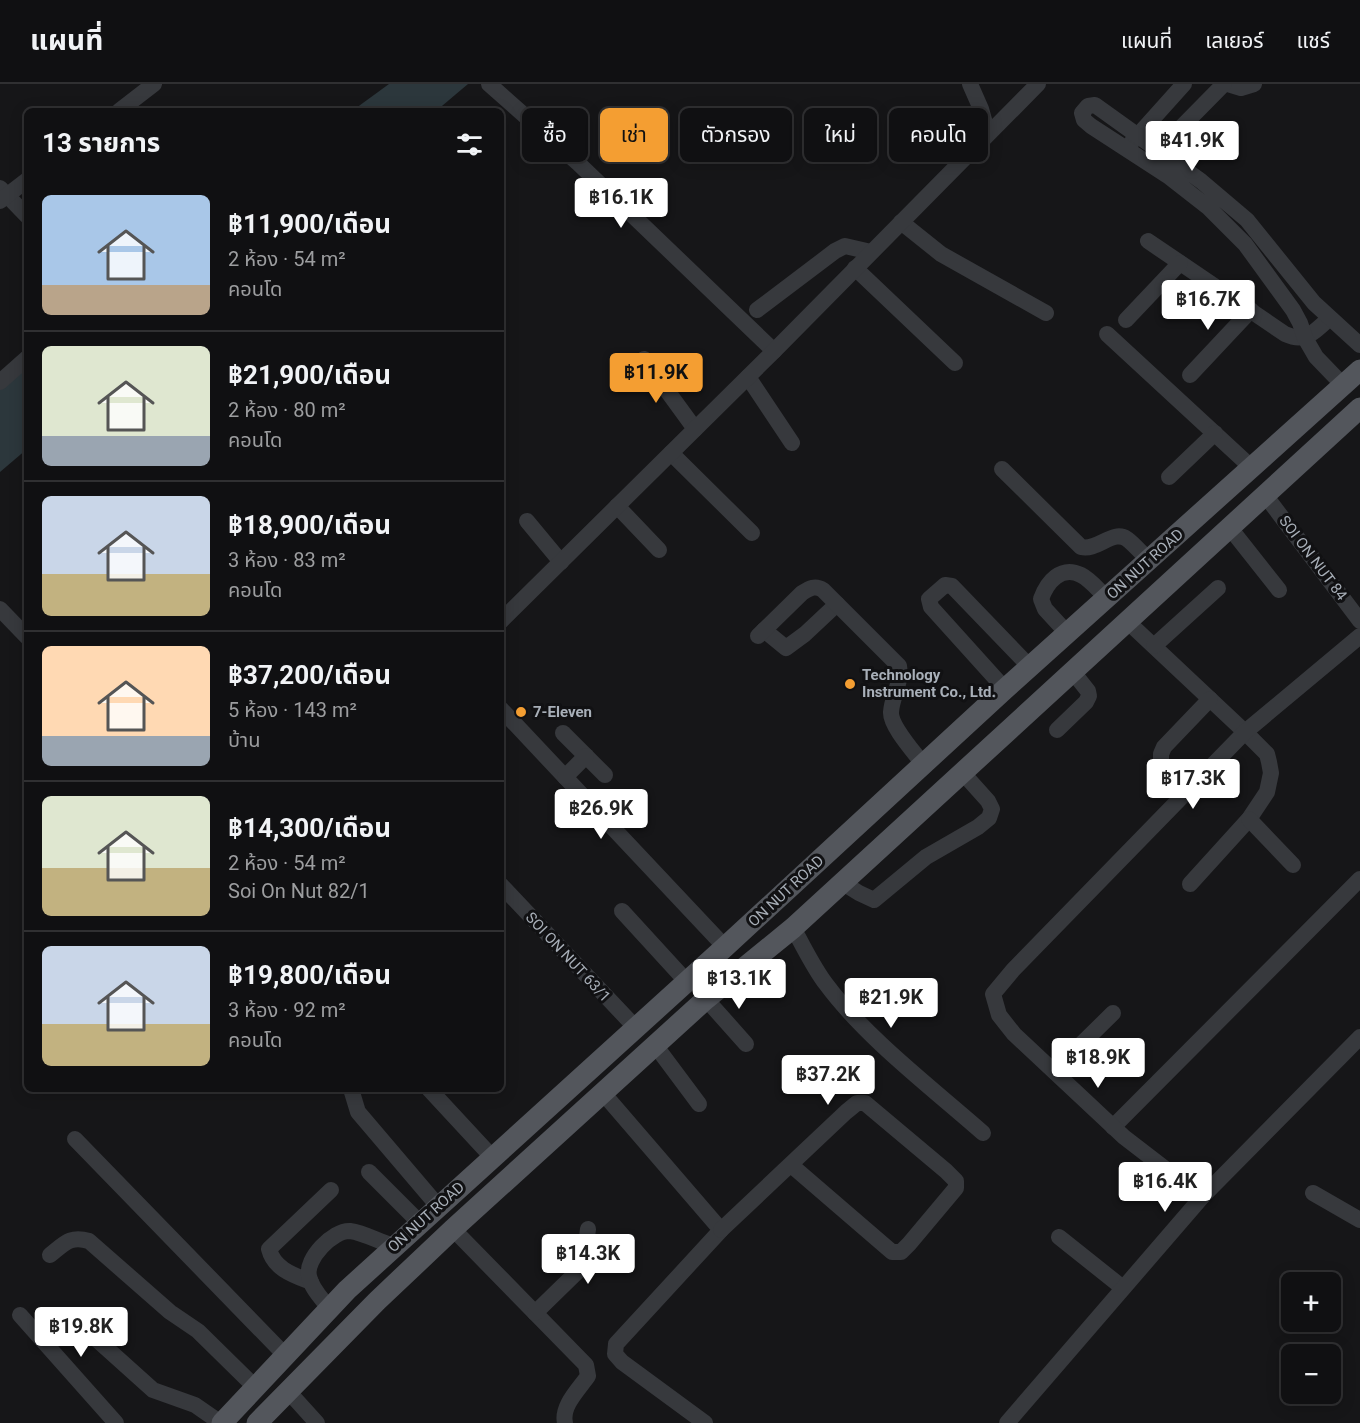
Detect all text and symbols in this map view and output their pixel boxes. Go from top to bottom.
text: แผนที่ [30,24,103,57]
text: แผนที่ [1121,29,1172,53]
text: เลเยอร์ [1205,29,1264,53]
text: แชร์ [1297,29,1330,53]
chip: ซื้อ [522,108,588,162]
chip: เช่า [600,108,668,162]
chip: ตัวกรอง [680,108,792,162]
chip: ใหม่ [804,108,877,162]
chip: คอนโด [889,108,988,162]
pin: ฿41.9K [1143,121,1241,172]
text: 13 รายการ [42,128,160,158]
icon: filters [453,128,486,161]
text: ฿41.9K [1160,128,1224,152]
pin: ฿16.1K [572,178,670,229]
text: ฿16.1K [589,185,653,209]
text: ฿11,900/เดือน [228,209,391,239]
icon: home [90,219,162,291]
text: 2 ห้อง · 54 m² [228,247,346,271]
text: คอนโด [228,277,282,301]
pin: ฿16.7K [1159,280,1257,331]
text: ฿16.7K [1176,287,1240,311]
pin: ฿11.9K [607,353,705,404]
text: ฿21,900/เดือน [228,360,391,390]
text: ฿11.9K [624,360,688,384]
icon: home [90,370,162,442]
text: 2 ห้อง · 80 m² [228,398,346,422]
text: คอนโด [228,428,282,452]
text: ฿18,900/เดือน [228,510,391,540]
street label: SOI ON NUT 84 [1275,512,1351,604]
icon: home [90,520,162,592]
street label: ON NUT ROAD [1103,525,1187,603]
text: 3 ห้อง · 83 m² [228,548,346,572]
text: คอนโด [228,578,282,602]
text: ฿37,200/เดือน [228,660,391,690]
place label: Technology Instrument Co., Ltd. [862,666,996,701]
icon: home [90,670,162,742]
marker: Technology Instrument Co., Ltd. [843,677,857,691]
text: 5 ห้อง · 143 m² [228,698,357,722]
place label: 7-Eleven [533,703,592,721]
marker: 7-Eleven [514,705,528,719]
text: บ้าน [228,728,260,752]
pin: ฿17.3K [1144,759,1242,810]
text: ฿17.3K [1161,766,1225,790]
pin: ฿26.9K [552,789,650,840]
text: ฿26.9K [569,796,633,820]
text: ฿14,300/เดือน [228,813,391,843]
icon: home [90,820,162,892]
text: 2 ห้อง · 54 m² [228,851,346,875]
street label: ON NUT ROAD [745,851,827,931]
text: Soi On Nut 82/1 [228,879,370,903]
street label: SOI ON NUT 63/1 [522,908,614,1006]
pin: ฿13.1K [690,959,788,1010]
text: ฿19,800/เดือน [228,960,391,990]
text: ฿13.1K [707,966,771,990]
icon: home [90,970,162,1042]
pin: ฿21.9K [842,978,940,1029]
text: ฿21.9K [859,985,923,1009]
text: 3 ห้อง · 92 m² [228,998,346,1022]
text: คอนโด [228,1028,282,1052]
pin: ฿18.9K [1049,1038,1147,1089]
text: ฿18.9K [1066,1045,1130,1069]
pin: ฿37.2K [779,1055,877,1106]
text: ฿37.2K [796,1062,860,1086]
pin: ฿16.4K [1116,1162,1214,1213]
text: ฿16.4K [1133,1169,1197,1193]
street label: ON NUT ROAD [384,1178,468,1256]
pin: ฿14.3K [539,1234,637,1285]
text: ฿14.3K [556,1241,620,1265]
map controls [1281,1272,1341,1404]
button: + [1281,1272,1341,1332]
pin: ฿19.8K [32,1307,130,1358]
text: ฿19.8K [49,1314,113,1338]
button: − [1281,1344,1341,1404]

